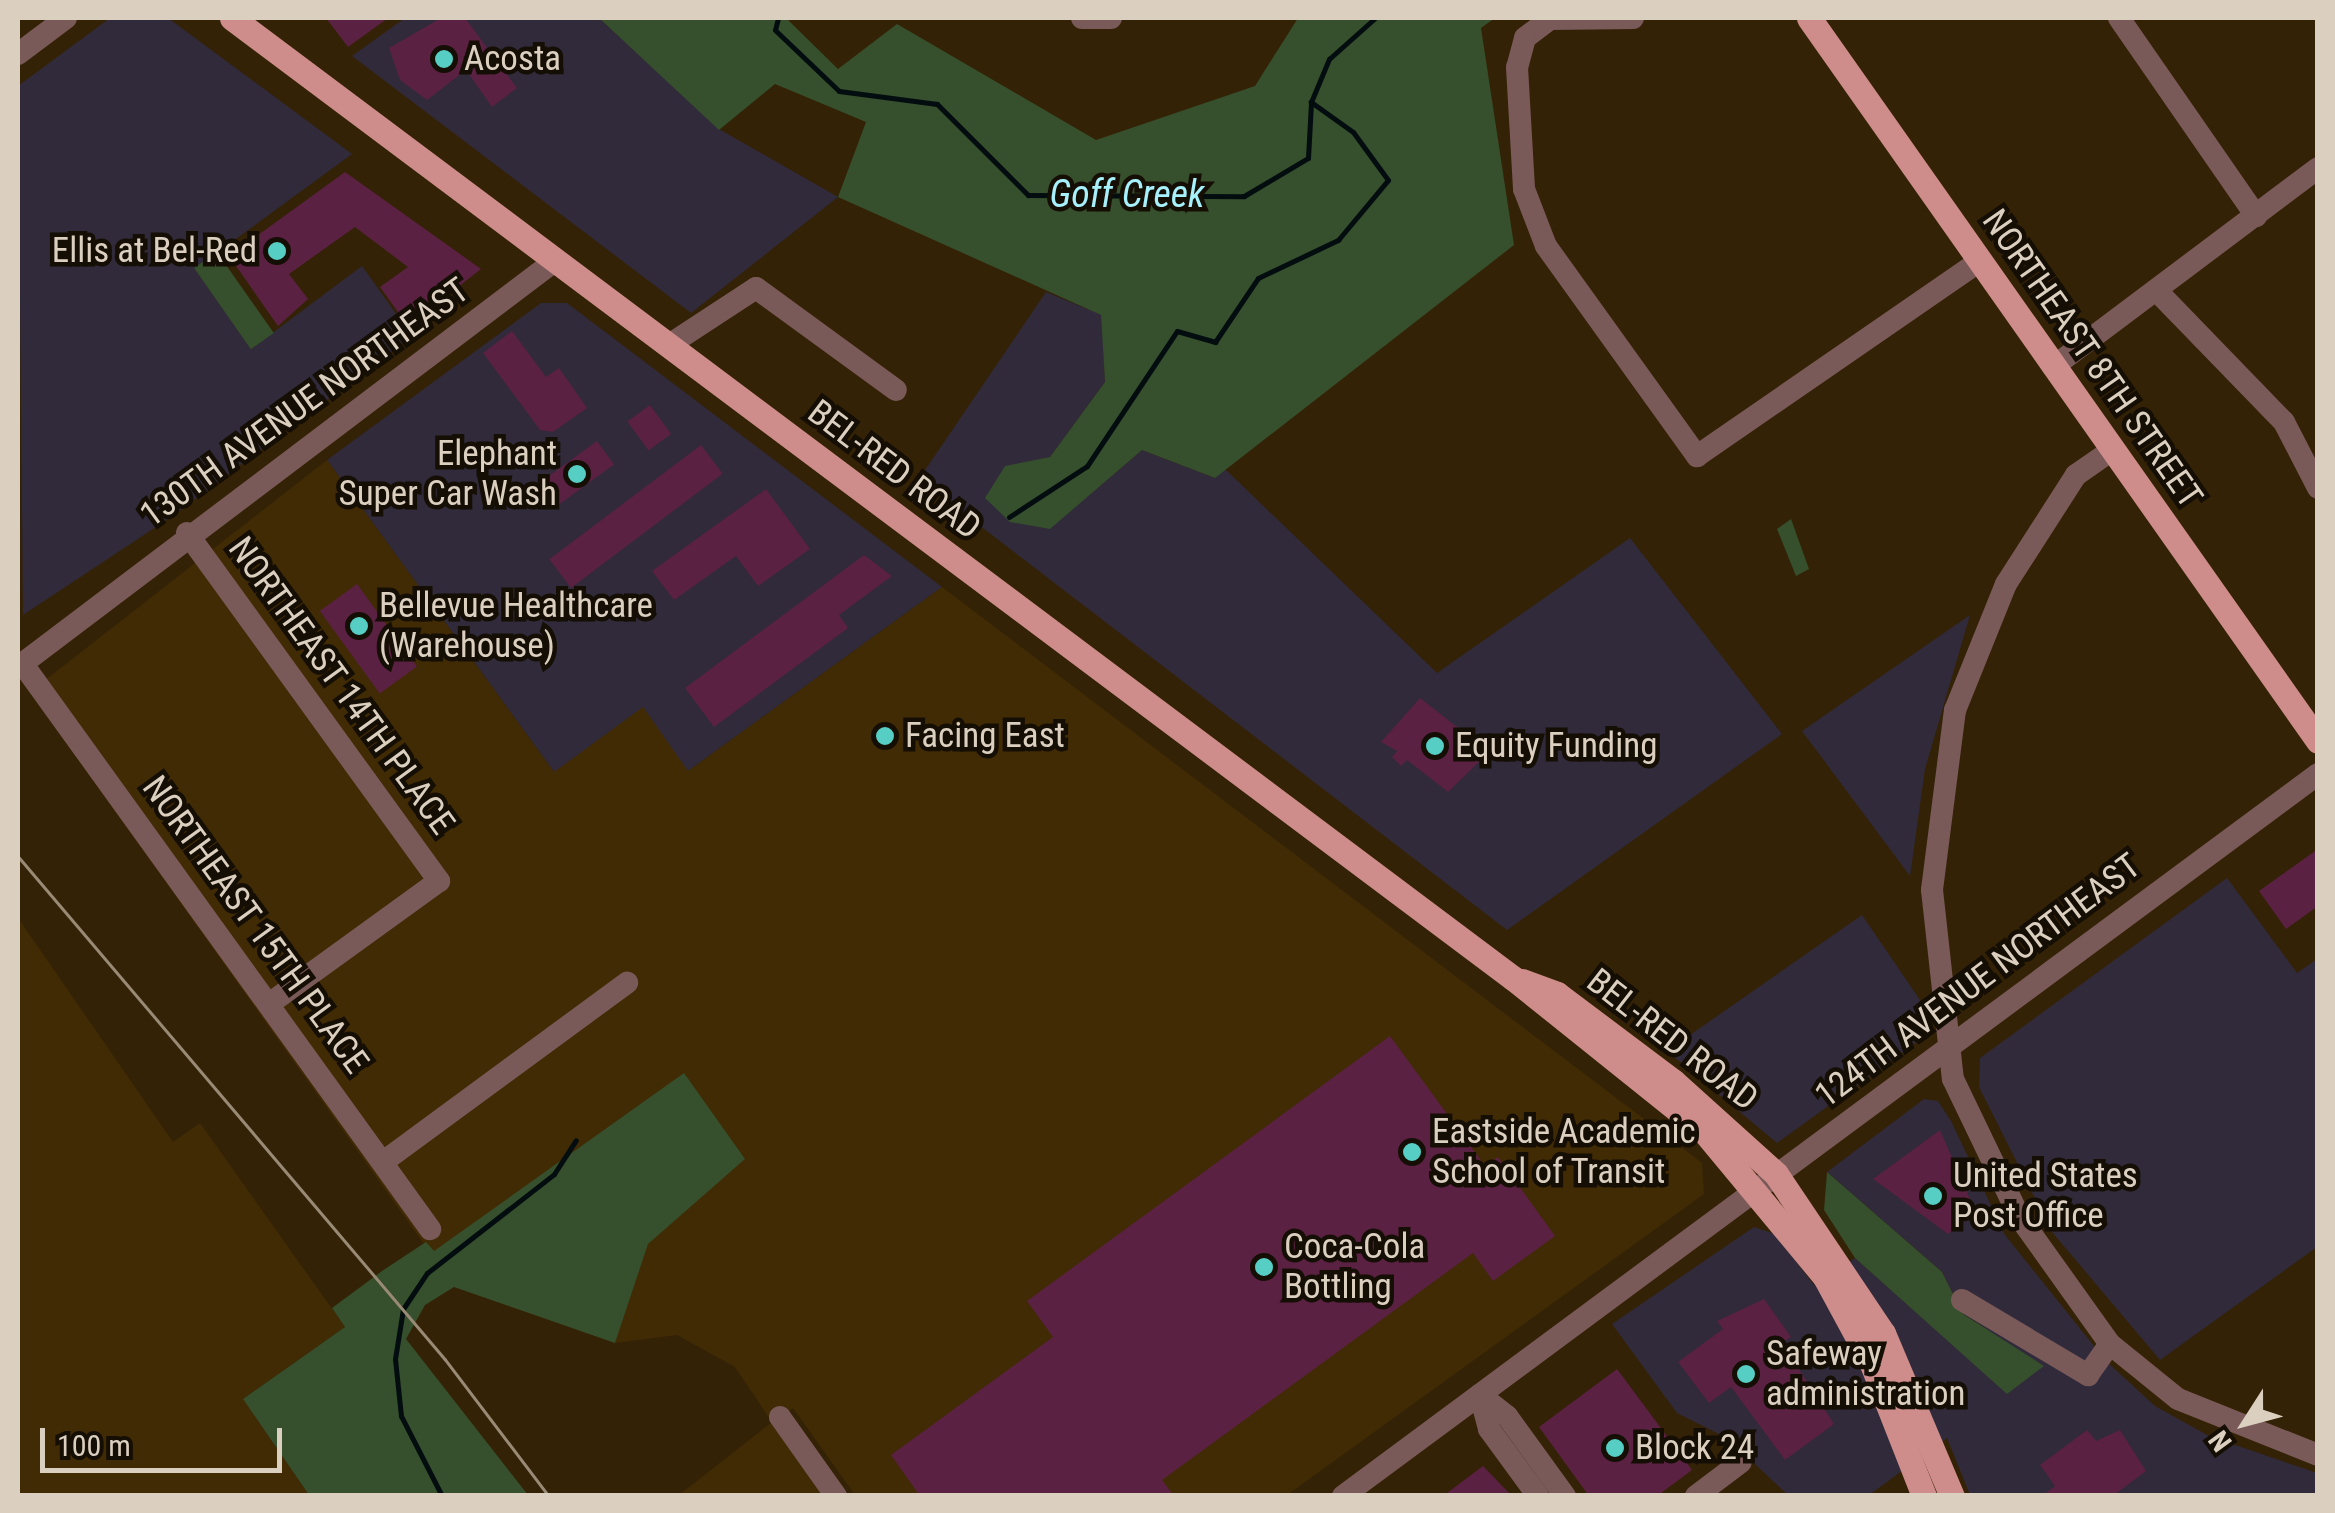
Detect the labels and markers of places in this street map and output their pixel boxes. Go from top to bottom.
place label: Acosta [464,38,561,80]
marker: Acosta [433,48,455,70]
place label: Ellis at Bel-Red [52,230,257,272]
marker: Ellis at Bel-Red [266,240,288,262]
place label: Elephant Super Car Wash [339,433,557,515]
marker: Elephant Super Car Wash [566,463,588,485]
place label: Bellevue Healthcare (Warehouse) [379,585,653,667]
marker: Bellevue Healthcare (Warehouse) [348,615,370,637]
place label: Facing East [905,715,1065,757]
marker: Facing East [874,725,896,747]
place label: Equity Funding [1455,725,1657,767]
marker: Equity Funding [1424,735,1446,757]
place label: Eastside Academic School of Transit [1432,1111,1696,1193]
marker: Eastside Academic School of Transit [1401,1141,1423,1163]
place label: United States Post Office [1953,1155,2138,1237]
marker: United States Post Office [1922,1185,1944,1207]
place label: Coca-Cola Bottling [1284,1226,1425,1308]
marker: Coca-Cola Bottling [1253,1256,1275,1278]
place label: Safeway administration [1766,1333,1965,1415]
marker: Safeway administration [1735,1363,1757,1385]
place label: Block 24 [1635,1427,1754,1469]
marker: Block 24 [1604,1437,1626,1459]

